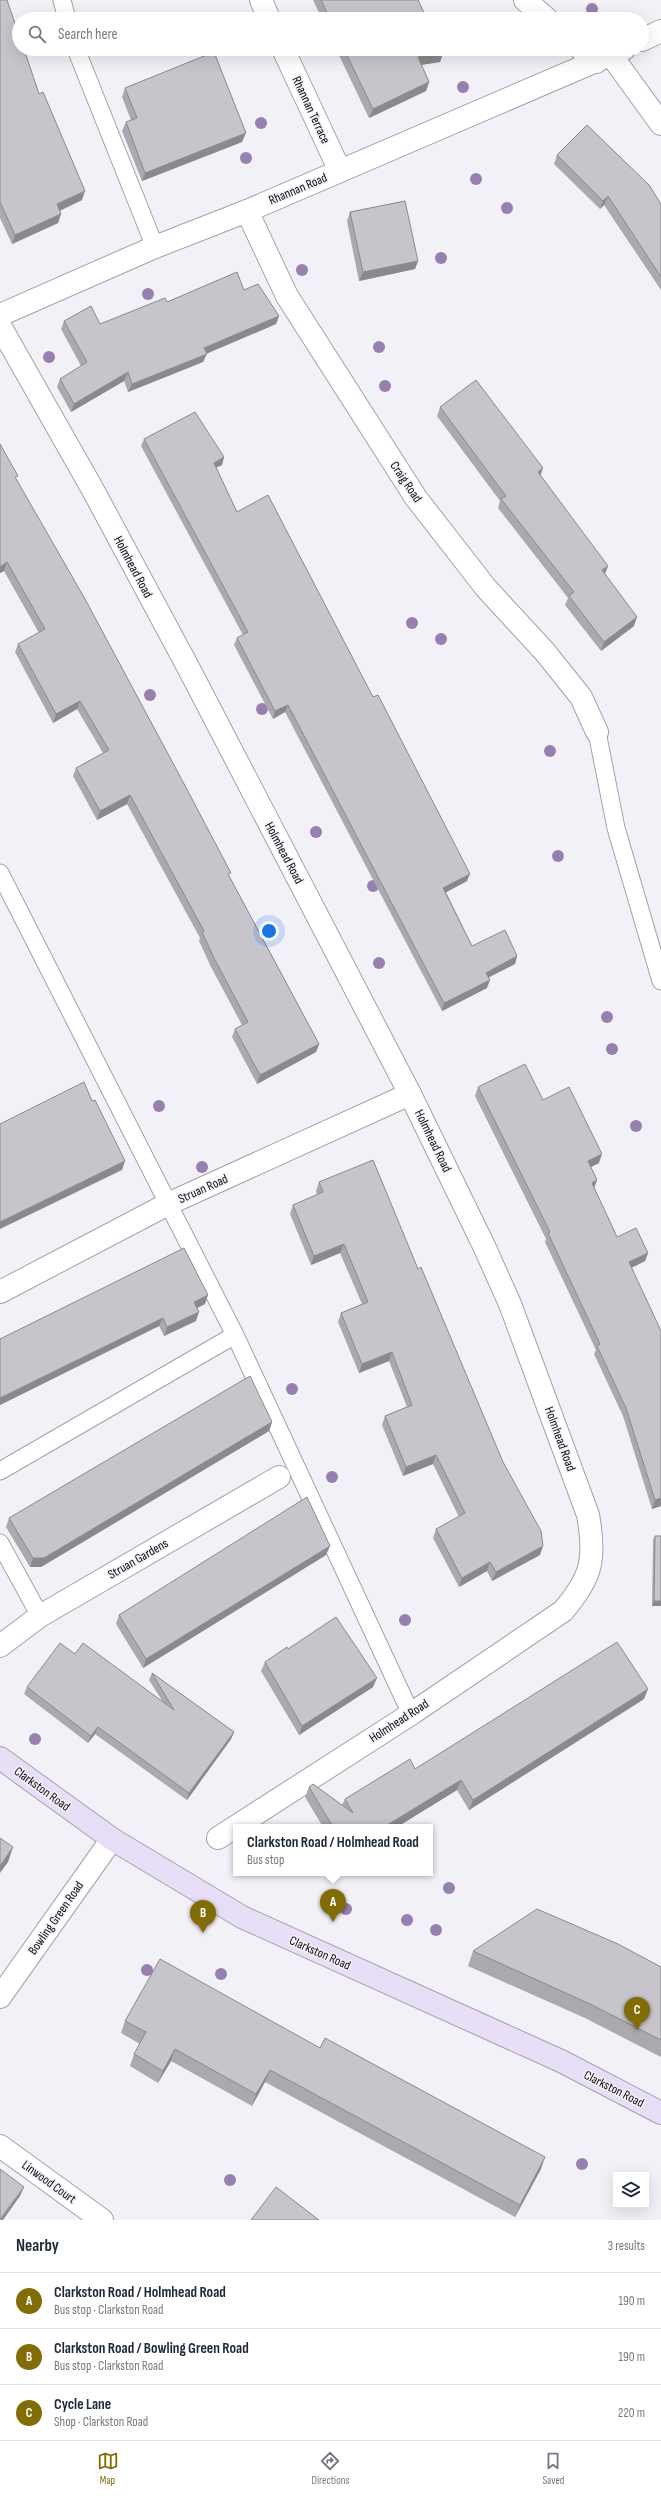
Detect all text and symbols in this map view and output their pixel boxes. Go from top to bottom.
search box [12,12,649,56]
icon: search [26,23,48,45]
text: Search here [58,25,118,44]
street label: Rhannan Terrace [288,74,334,146]
street label: Rhannan Road [266,170,330,208]
street label: Craig Road [386,458,426,506]
street label: Holmhead Road [110,533,156,601]
street label: Holmhead Road [261,819,307,887]
your location [259,921,279,941]
street label: Holmhead Road [411,1107,455,1175]
street label: Struan Road [176,1171,230,1207]
street label: Holmhead Road [541,1404,579,1474]
street label: Struan Gardens [105,1535,171,1583]
street label: Holmhead Road [366,1696,432,1746]
street label: Clarkston Road [11,1763,73,1815]
popup [233,1824,433,1876]
text: Clarkston Road / Holmhead Road [247,1833,419,1852]
text: Bus stop [247,1852,284,1868]
street label: Bowling Green Road [25,1878,87,1958]
pin: A [320,1889,346,1922]
pin: B [190,1900,216,1933]
street label: Clarkston Road [287,1932,353,1974]
pin: C [624,1997,650,2030]
street label: Clarkston Road [581,2067,647,2111]
street label: Linwood Court [19,2157,79,2207]
map controls [613,2172,649,2208]
button: layers [613,2172,649,2208]
text: Nearby [16,2236,59,2256]
text: 3 results [608,2238,645,2254]
text: Clarkston Road / Holmhead Road [54,2283,226,2302]
text: A [26,2293,32,2309]
text: 190 m [618,2293,645,2309]
text: Bus stop · Clarkston Road [54,2302,163,2318]
text: Clarkston Road / Bowling Green Road [54,2339,249,2358]
text: B [26,2349,32,2365]
text: 190 m [618,2349,645,2365]
text: Bus stop · Clarkston Road [54,2358,163,2374]
text: Cycle Lane [54,2395,111,2414]
text: C [26,2405,32,2421]
text: 220 m [618,2405,645,2421]
text: Shop · Clarkston Road [54,2414,148,2430]
tab: Map [97,2450,119,2487]
tab: Directions [312,2450,349,2487]
tab: Saved [542,2450,564,2487]

